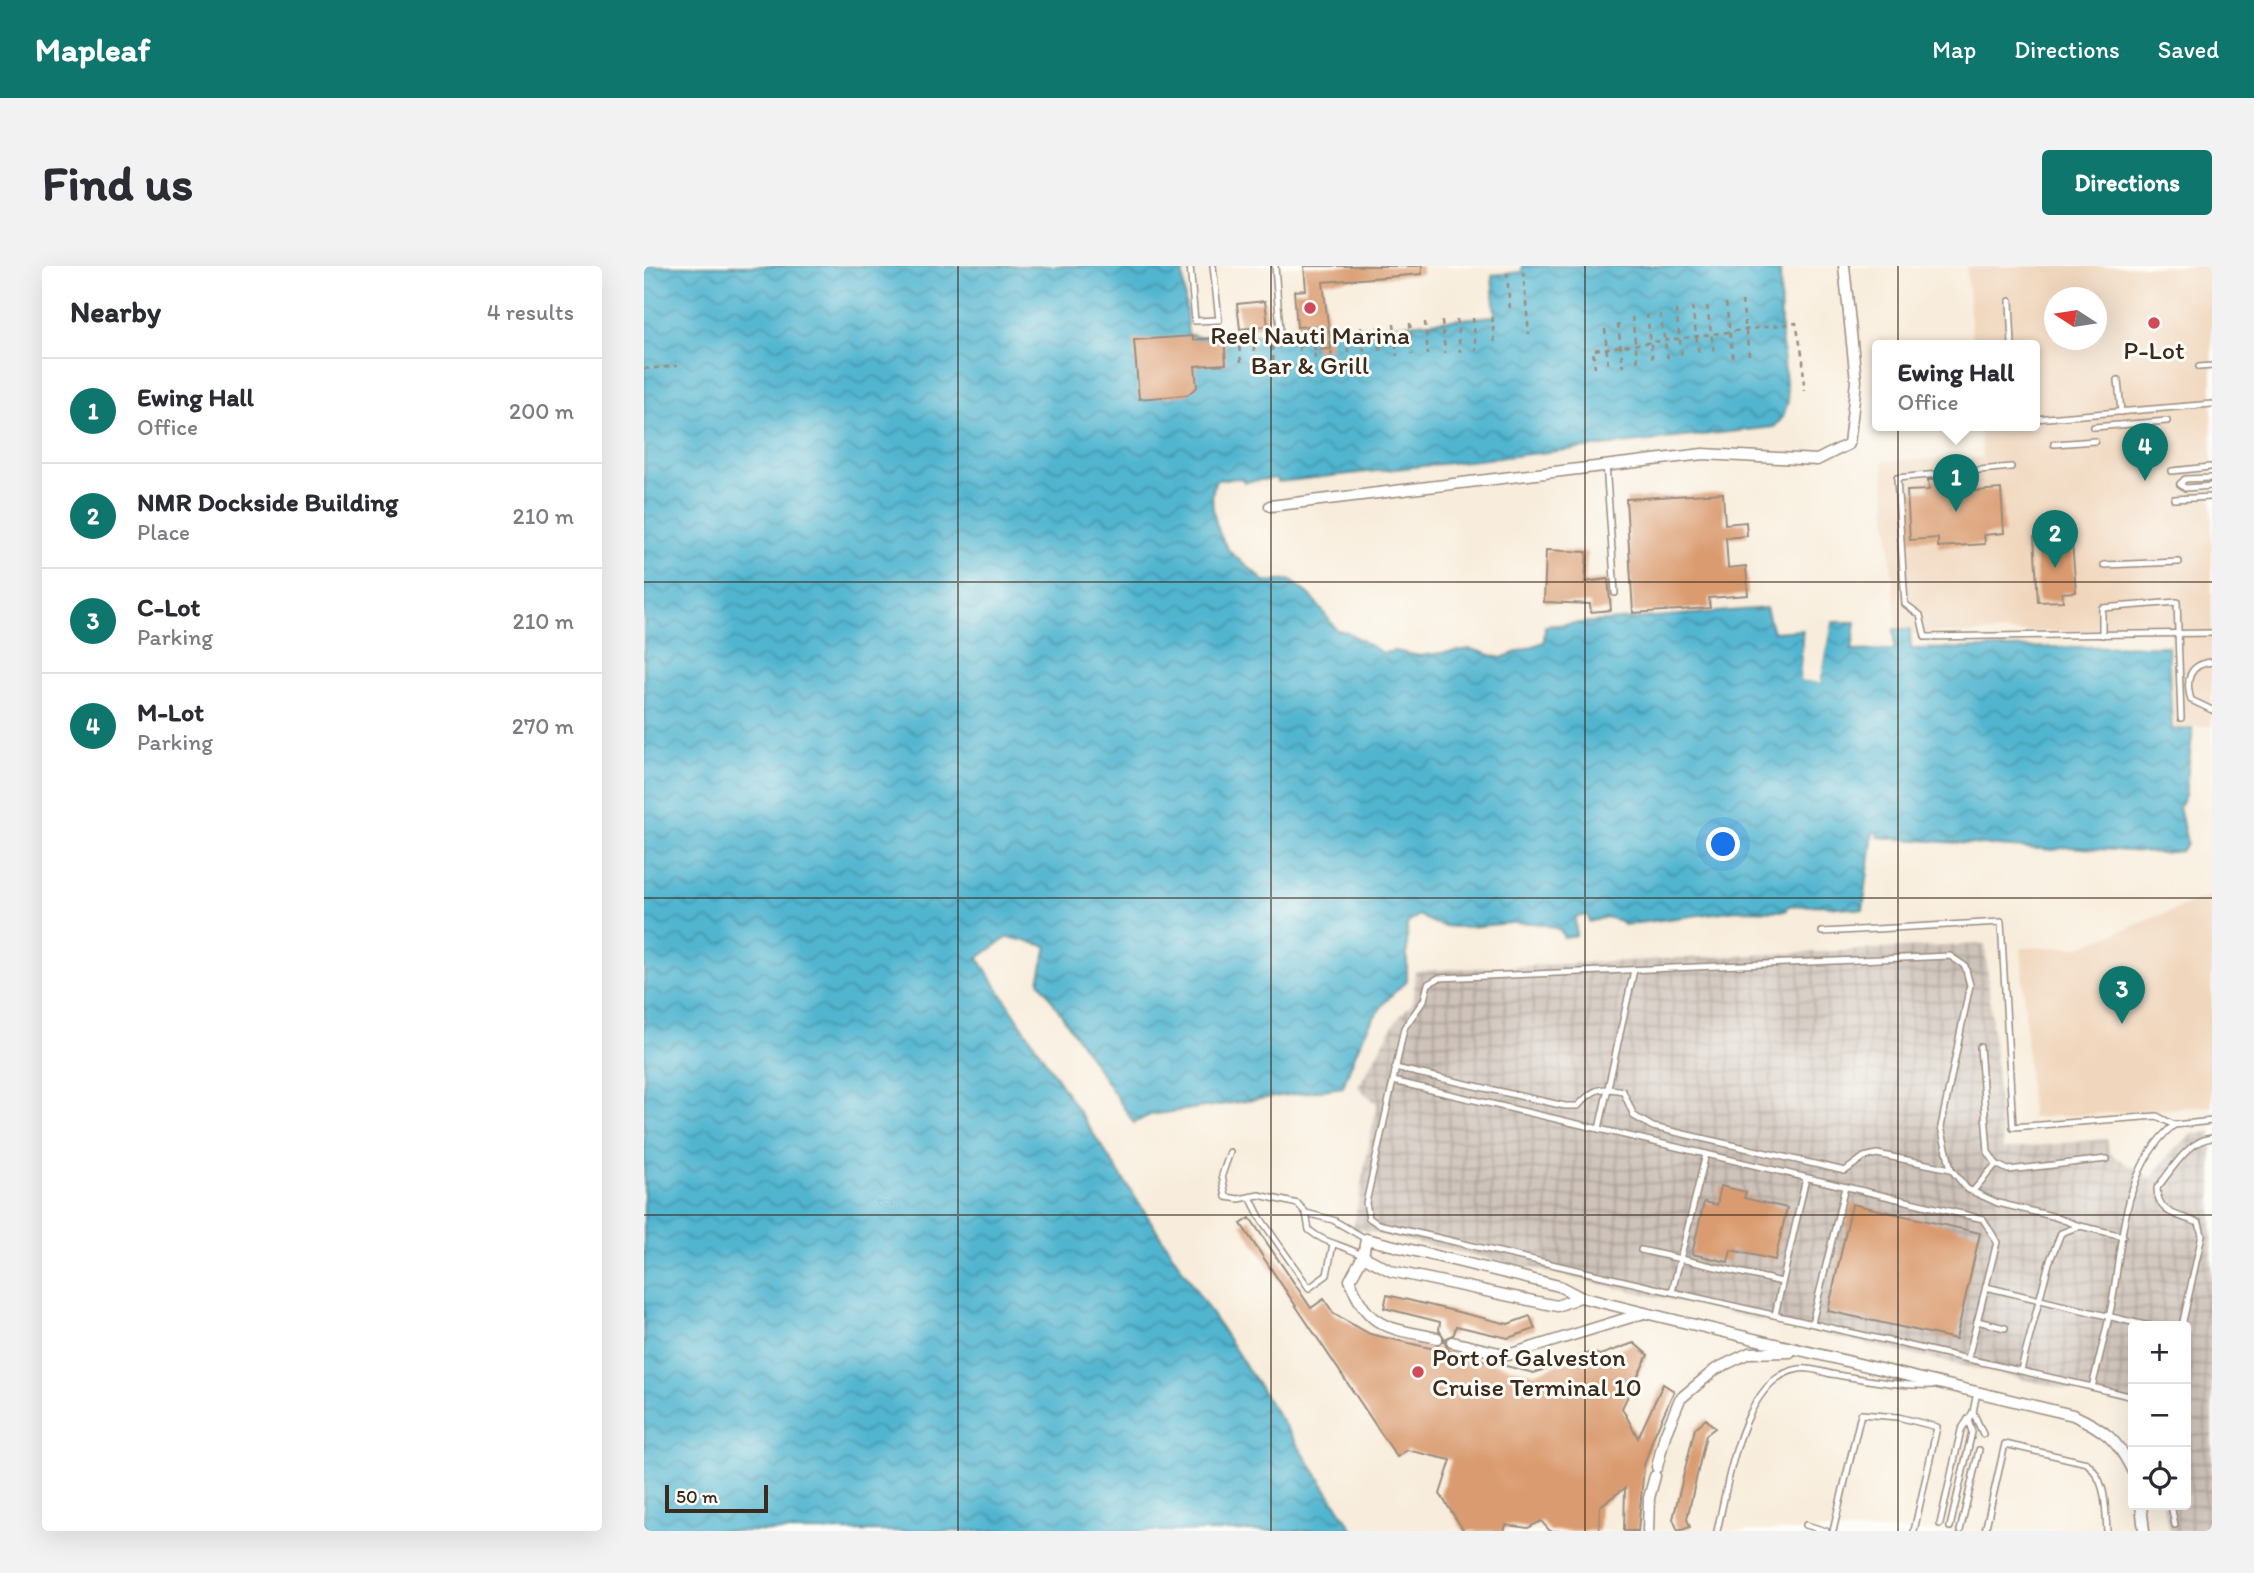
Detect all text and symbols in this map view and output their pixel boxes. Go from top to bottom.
text: Mapleaf [35,30,150,69]
text: Map [1932,35,1976,64]
text: Directions [2014,35,2120,64]
text: Saved [2158,35,2219,64]
button: Directions [2042,150,2212,215]
text: Find us [42,153,193,212]
north arrow [2044,287,2107,350]
text: Nearby [70,293,161,330]
text: 4 results [487,298,574,326]
marker: Reel Nauti Marina Bar & Grill [1302,300,1318,316]
marker: P-Lot [2146,315,2162,331]
place label: Reel Nauti Marina Bar & Grill [1210,319,1410,381]
place label: P-Lot [2123,334,2185,366]
popup [1872,340,2040,431]
text: Ewing Hall [1898,356,2014,388]
text: Ewing Hall [137,381,254,413]
text: Office [1898,388,1959,416]
text: 1 [88,397,98,425]
text: 200 m [509,397,574,425]
text: Office [137,413,198,441]
pin: 4 [2122,423,2168,481]
pin: 1 [1933,454,1979,512]
text: NMR Dockside Building [137,486,398,518]
text: 2 [87,502,99,530]
text: 210 m [513,502,574,530]
pin: 2 [2032,510,2078,568]
text: Place [137,518,190,546]
text: C-Lot [137,591,200,623]
text: 3 [87,607,99,635]
text: 210 m [513,607,574,635]
text: Parking [137,623,213,651]
text: M-Lot [137,696,204,728]
text: 4 [86,712,100,740]
text: 270 m [512,712,574,740]
text: Parking [137,728,213,756]
your location [1706,827,1740,861]
pin: 3 [2099,966,2145,1024]
map controls [2128,1321,2191,1510]
button: + [2128,1321,2191,1384]
place label: Port of Galveston Cruise Terminal 10 [1432,1341,1642,1403]
marker: Port of Galveston Cruise Terminal 10 [1410,1364,1426,1380]
button: − [2128,1384,2191,1447]
button: locate [2128,1447,2191,1510]
scale bar [665,1482,768,1514]
text: 50 m [676,1485,718,1508]

